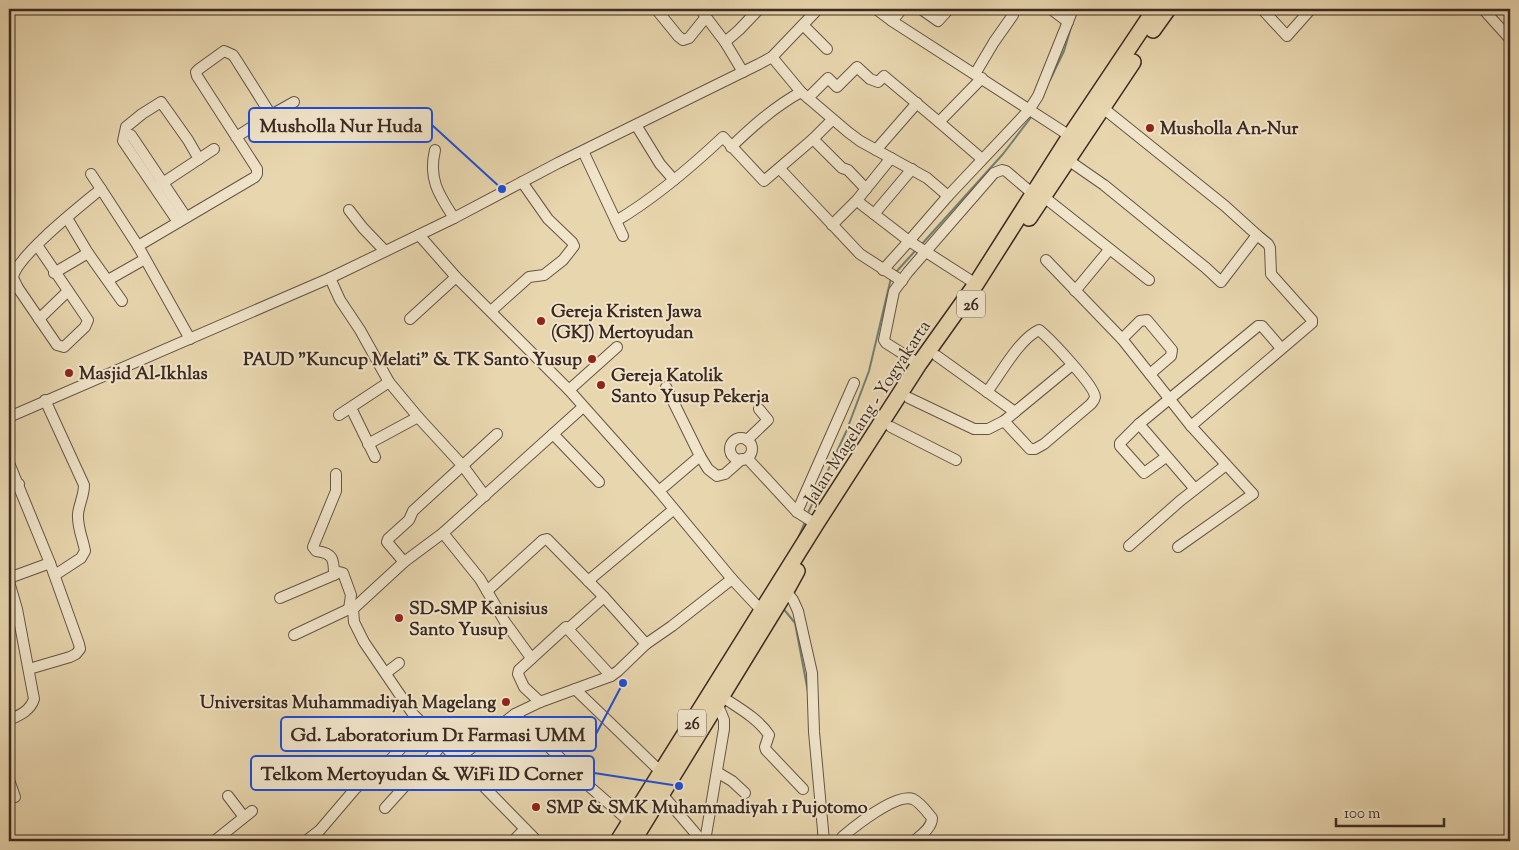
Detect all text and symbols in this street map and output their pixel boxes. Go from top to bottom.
callout: Musholla Nur Huda [249,108,432,142]
text: Musholla Nur Huda [260,114,423,141]
place label: Musholla An-Nur [1160,117,1299,143]
marker: Musholla An-Nur [1144,122,1156,134]
road number: 26 [957,290,985,318]
place label: Gereja Kristen Jawa (GKJ) Mertoyudan [551,300,703,347]
marker: Gereja Kristen Jawa (GKJ) Mertoyudan [535,315,547,327]
street label: Jalan Magelang - Yogyakarta [799,316,938,511]
place label: PAUD "Kuncup Melati" & TK Santo Yusup [243,348,582,374]
marker: PAUD "Kuncup Melati" & TK Santo Yusup [586,353,598,365]
place label: Masjid Al-Ikhlas [79,362,208,388]
place label: Gereja Katolik Santo Yusup Pekerja [611,364,770,411]
marker: Masjid Al-Ikhlas [63,367,75,379]
marker: Gereja Katolik Santo Yusup Pekerja [595,379,607,391]
place label: SD-SMP Kanisius Santo Yusup [409,597,548,644]
marker: SD-SMP Kanisius Santo Yusup [393,612,405,624]
place label: Universitas Muhammadiyah Magelang [200,691,496,717]
marker: Universitas Muhammadiyah Magelang [500,696,512,708]
road number: 26 [678,710,706,736]
callout: Gd. Laboratorium D1 Farmasi UMM [281,717,596,751]
text: Gd. Laboratorium D1 Farmasi UMM [291,723,586,750]
callout: Telkom Mertoyudan & WiFi ID Corner [251,756,594,790]
text: Telkom Mertoyudan & WiFi ID Corner [261,762,584,789]
scale bar [1336,795,1444,827]
place label: SMP & SMK Muhammadiyah 1 Pujotomo [546,796,868,822]
marker: SMP & SMK Muhammadiyah 1 Pujotomo [530,801,542,813]
text: 100 m [1344,804,1381,825]

